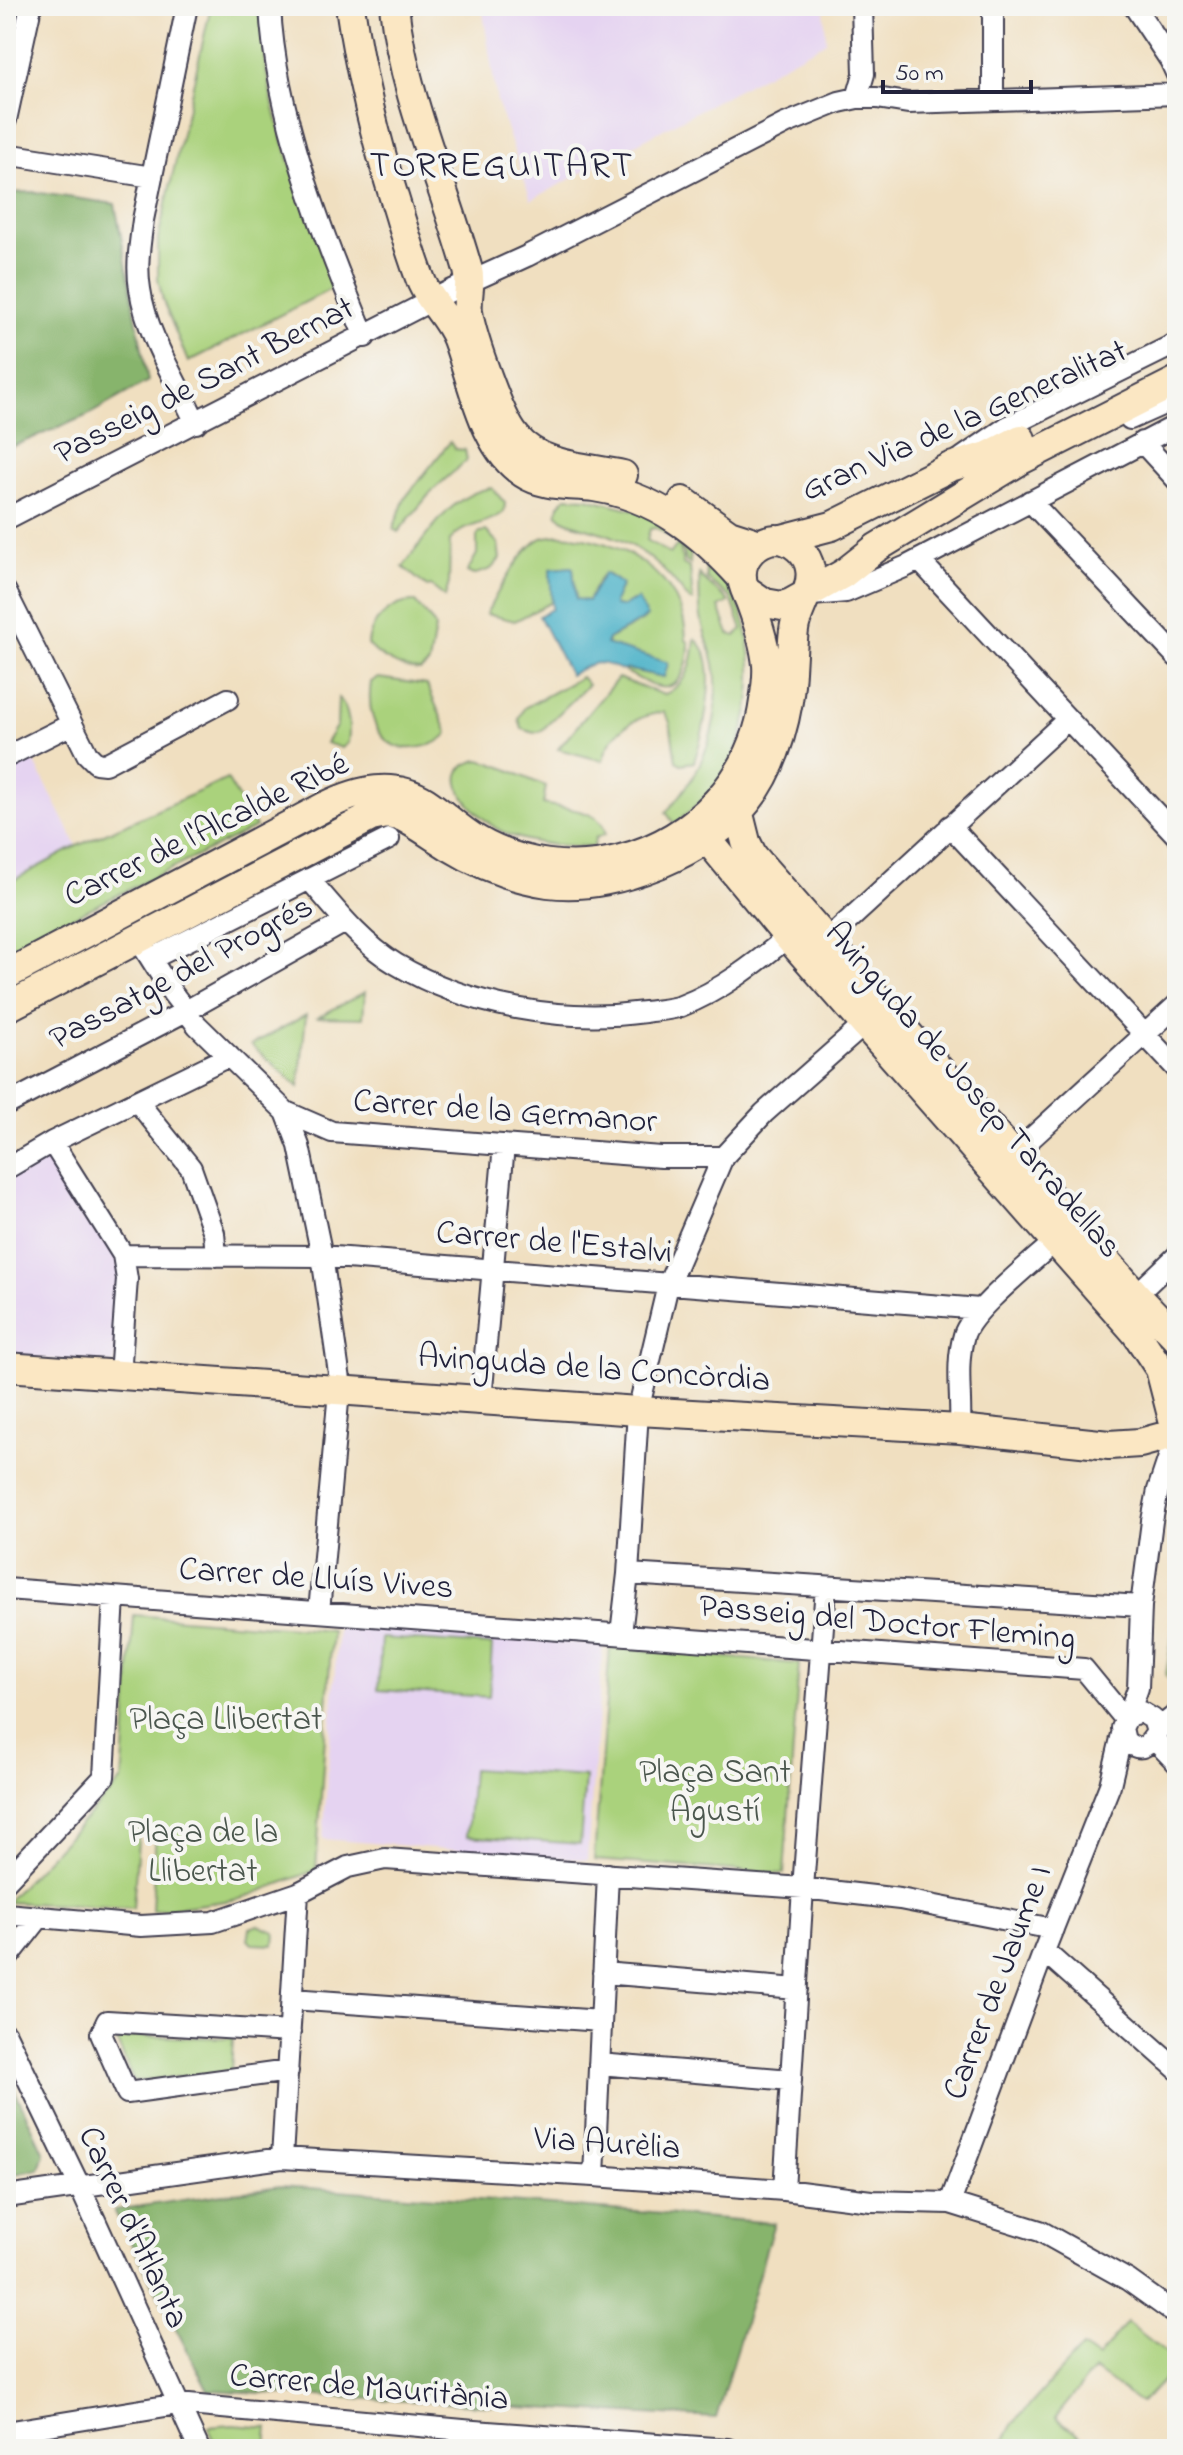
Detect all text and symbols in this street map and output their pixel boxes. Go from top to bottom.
scale bar [883,44,1031,94]
text: 50 m [895,57,944,92]
district label: TORREGUITART [370,141,634,194]
street label: Passeig de Sant Bernat [46,285,364,479]
street label: Gran Via de la Generalitat [794,328,1136,516]
street label: Carrer de l'Alcalde Ribé [56,740,359,922]
street label: Passatge del Progrés [41,883,323,1065]
street label: Avinguda de Josep Tarradellas [811,911,1133,1271]
street label: Carrer de la Germanor [351,1077,659,1149]
street label: Carrer de l'Estalvi [434,1209,674,1279]
street label: Avinguda de la Concòrdia [416,1333,772,1407]
street label: Carrer de Lluís Vives [177,1545,455,1615]
street label: Passeig del Doctor Fleming [697,1583,1077,1665]
park label: Plaça Llibertat [129,1696,323,1746]
park label: Plaça Sant Agustí [639,1749,791,1838]
park label: Plaça de la Llibertat [128,1809,278,1898]
street label: Carrer de Jaume I [931,1858,1067,2108]
street label: Via Aurèlia [531,2115,682,2175]
street label: Carrer d'Atlanta [63,2119,201,2337]
street label: Carrer de Mauritània [227,2352,511,2426]

